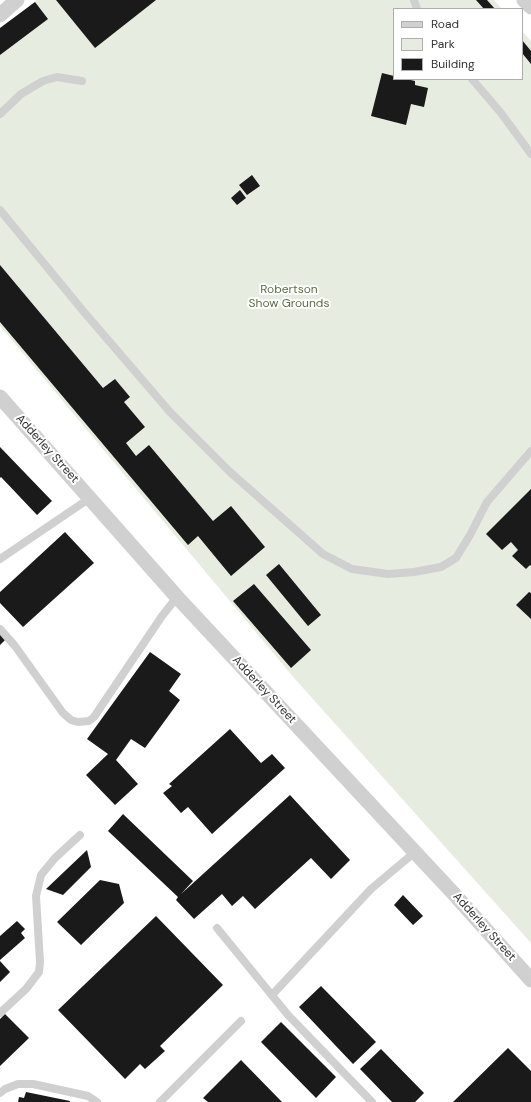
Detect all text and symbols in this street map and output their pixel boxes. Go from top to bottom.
legend [393,8,523,80]
text: Road [431,16,459,32]
text: Park [431,36,455,52]
text: Building [431,56,475,72]
park label: Robertson Show Grounds [249,283,329,311]
street label: Adderley Street [13,412,81,486]
street label: Adderley Street [229,653,299,727]
street label: Adderley Street [450,890,518,964]

